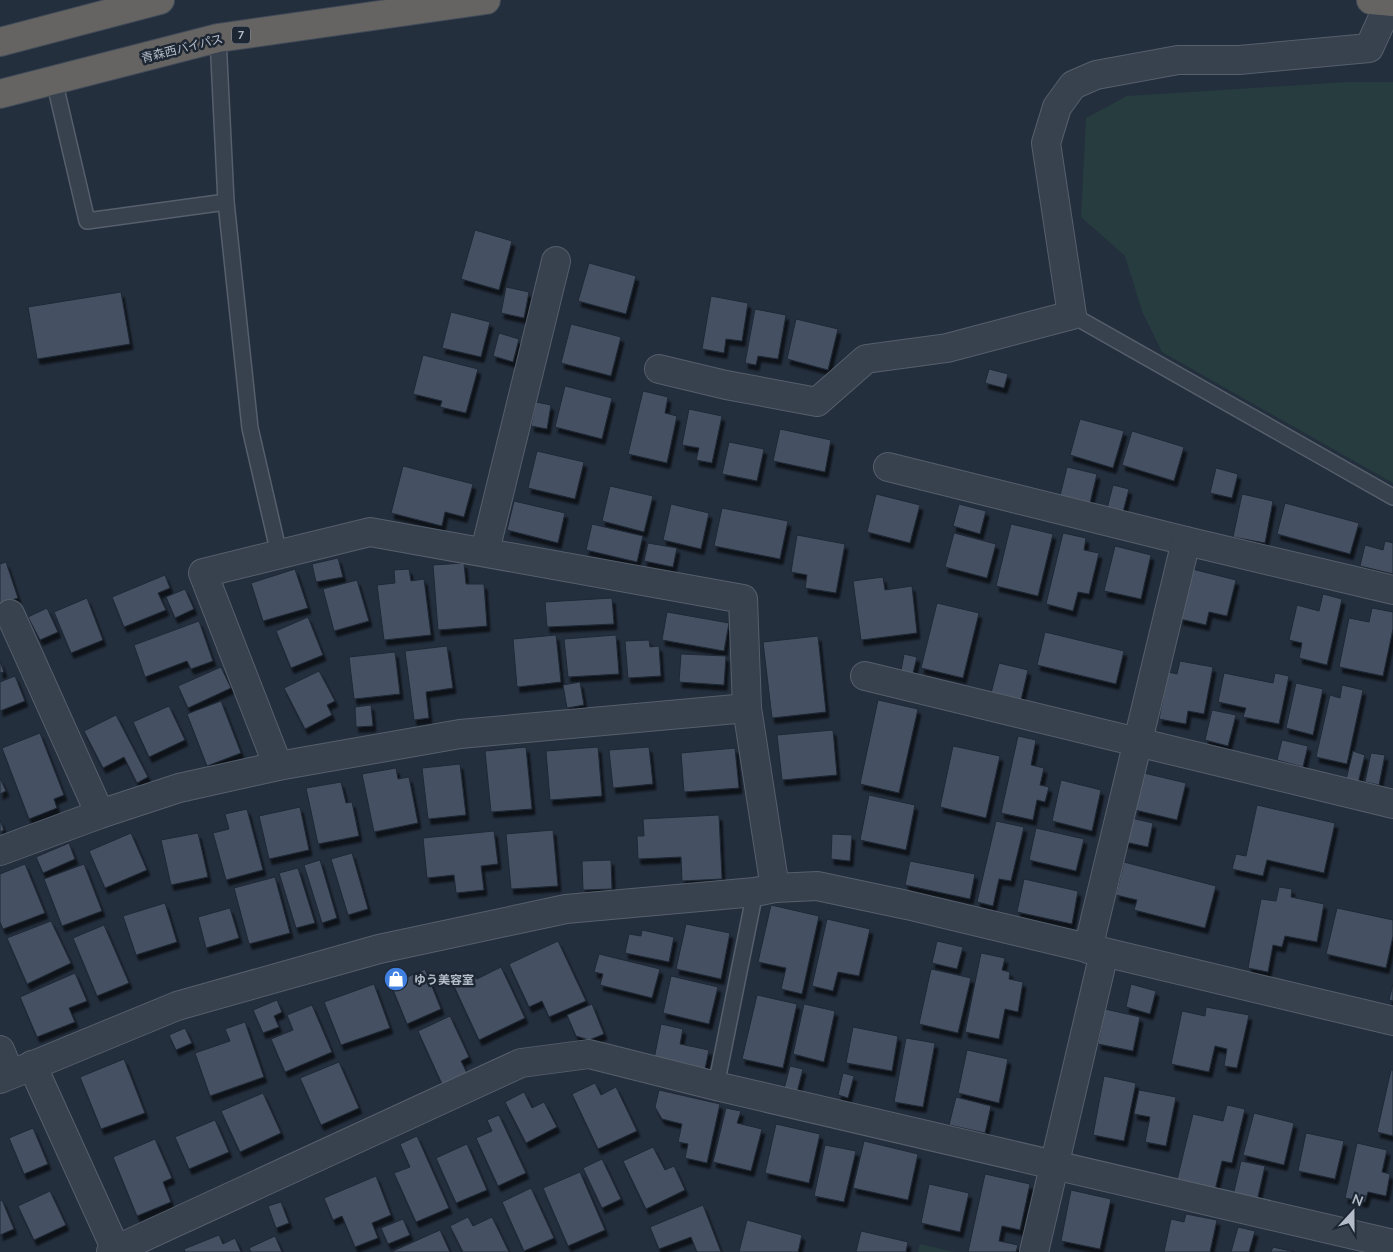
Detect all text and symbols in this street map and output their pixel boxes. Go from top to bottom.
road number: 7 [232,26,250,44]
street label: 青森西バイパス [140,31,224,65]
shop icon: ゆう美容室 [383,966,409,992]
place label: ゆう美容室 [414,972,474,987]
north arrow [1328,1187,1378,1237]
text: N [1349,1190,1366,1210]

